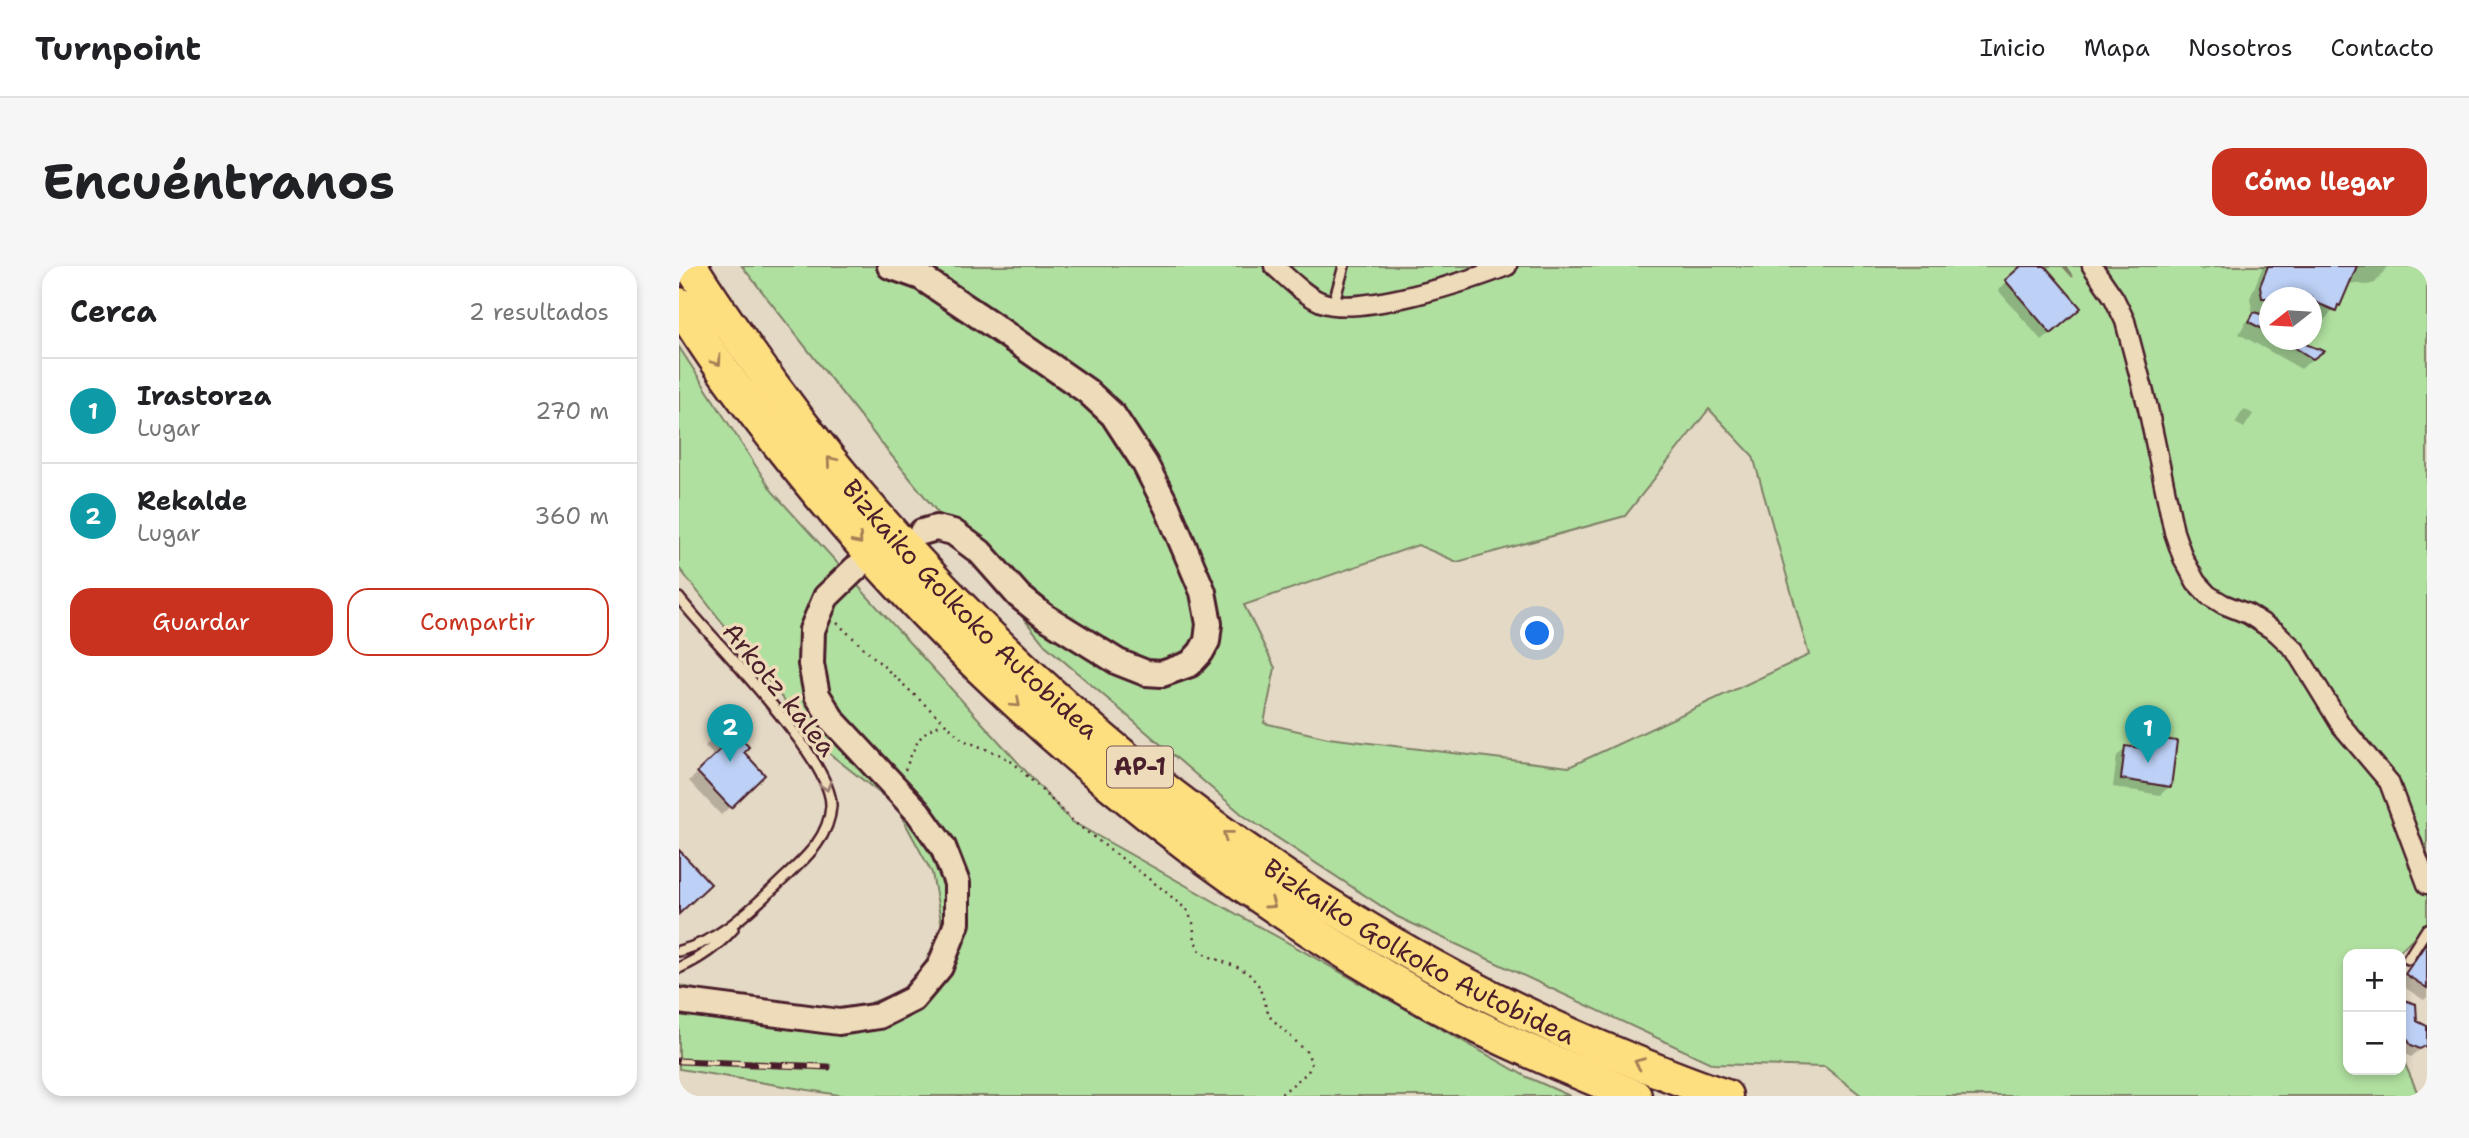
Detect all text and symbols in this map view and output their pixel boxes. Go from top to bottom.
text: Turnpoint [35,26,201,71]
text: Inicio [1980,32,2046,64]
text: Mapa [2084,32,2150,64]
text: Nosotros [2188,32,2293,64]
text: Contacto [2331,32,2434,64]
button: Cómo llegar [2212,148,2427,216]
text: Encuéntranos [42,149,395,215]
north arrow [2259,287,2322,350]
text: Cerca [70,291,157,332]
text: 2 resultados [469,297,609,327]
one-way arrow [708,353,721,366]
text: Irastorza [137,378,271,413]
text: 1 [88,396,98,426]
text: 270 m [535,396,609,426]
text: Lugar [137,413,201,443]
one-way arrow [827,457,839,470]
street label: Bizkaiko Golkoko Autobidea [835,471,1107,746]
text: Rekalde [137,483,247,518]
text: 2 [85,501,101,531]
text: 360 m [534,501,609,531]
text: Lugar [137,518,201,548]
one-way arrow [850,532,862,545]
button: Guardar [70,588,333,656]
button: Compartir [347,588,609,656]
street label: Arkotz kalea [715,615,845,763]
your location [1520,616,1554,650]
one-way arrow [1008,695,1021,707]
pin: 2 [707,704,753,762]
pin: 1 [2125,705,2171,763]
road number: AP-1 [1107,746,1173,788]
one-way arrow [817,779,832,791]
one-way arrow [1222,831,1235,844]
street label: Bizkaiko Golkoko Autobidea [1257,850,1581,1052]
one-way arrow [1263,896,1276,908]
map controls [2343,949,2406,1075]
button: + [2343,949,2406,1012]
button: − [2343,1012,2406,1075]
one-way arrow [1634,1058,1646,1072]

